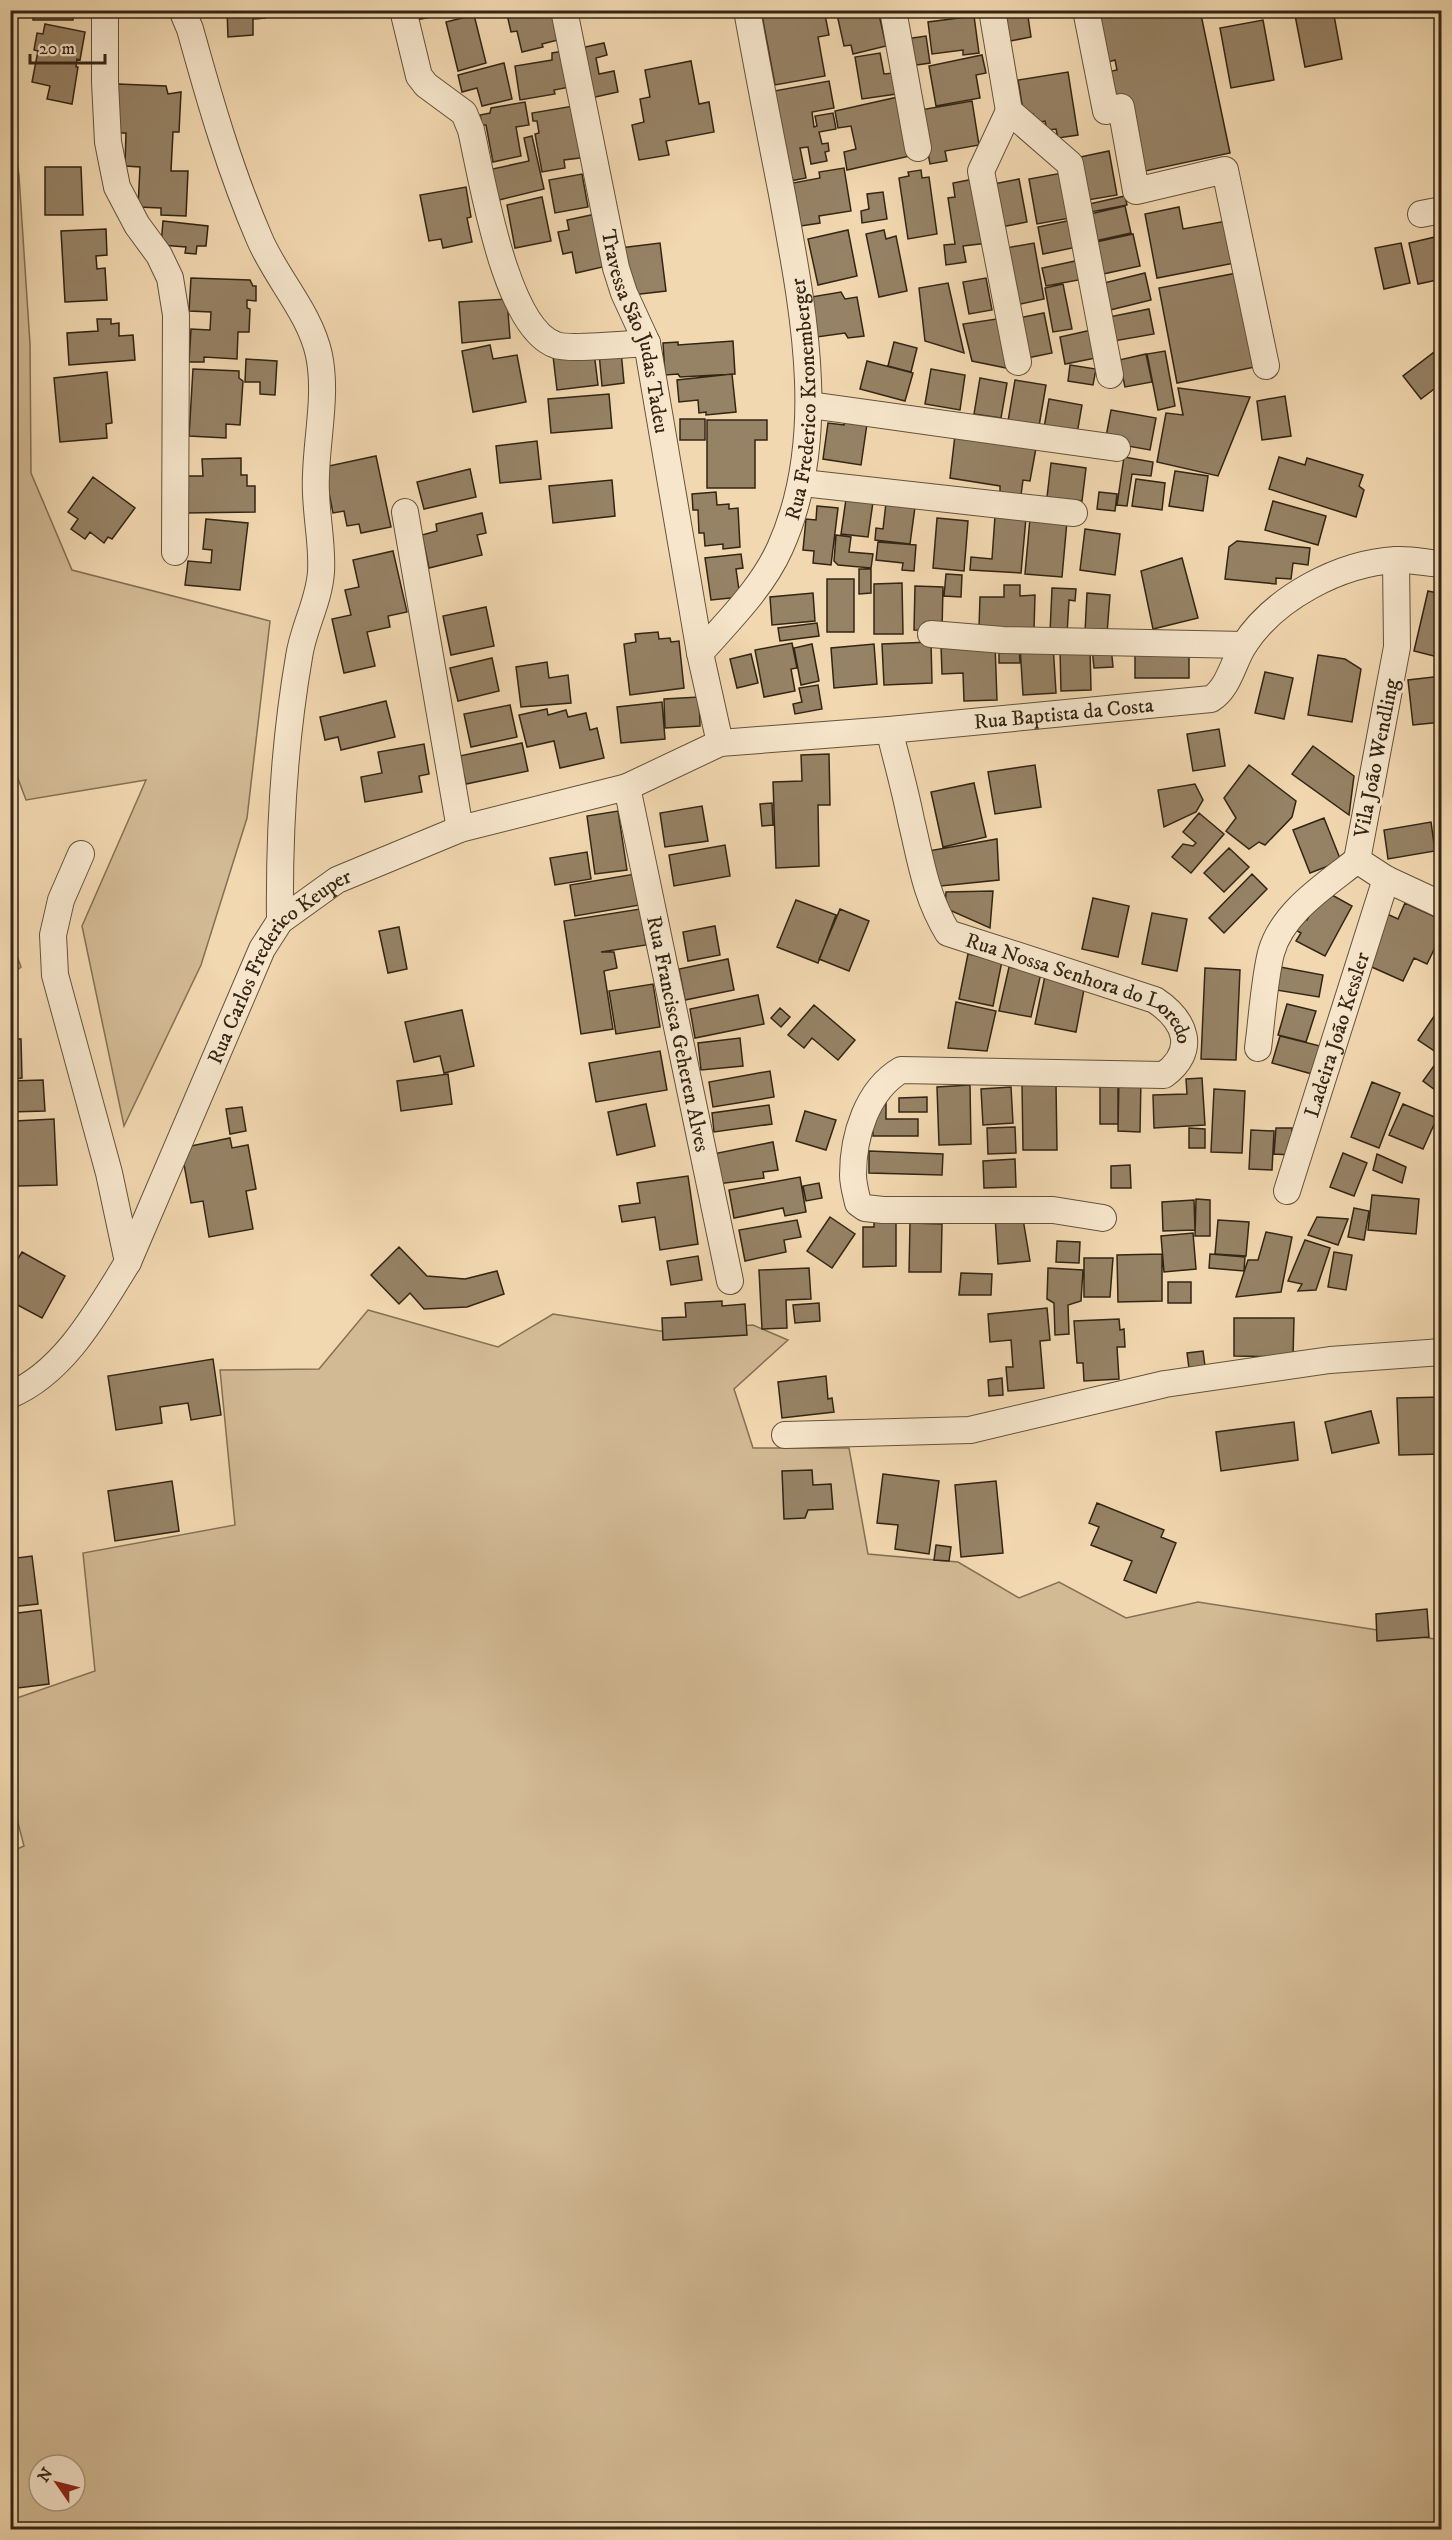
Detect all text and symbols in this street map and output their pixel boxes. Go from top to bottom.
scale bar [30,27,105,65]
text: 20 m [39,38,75,60]
street label: Travessa São Judas Tadeu [595,227,674,435]
street label: Rua Frederico Kronemberger [780,276,822,523]
street label: Vila João Wendling [1349,676,1405,841]
street label: Rua Baptista da Costa [973,693,1155,736]
street label: Rua Carlos Frederico Keuper [202,864,355,1068]
street label: Rua Francisca Geheren Alves [640,914,715,1154]
street label: Rua Nossa Senhora do Loredo [962,928,1196,1045]
street label: Ladeira João Kessler [1299,949,1376,1121]
north arrow [27,2453,87,2513]
text: N [34,2464,57,2486]

